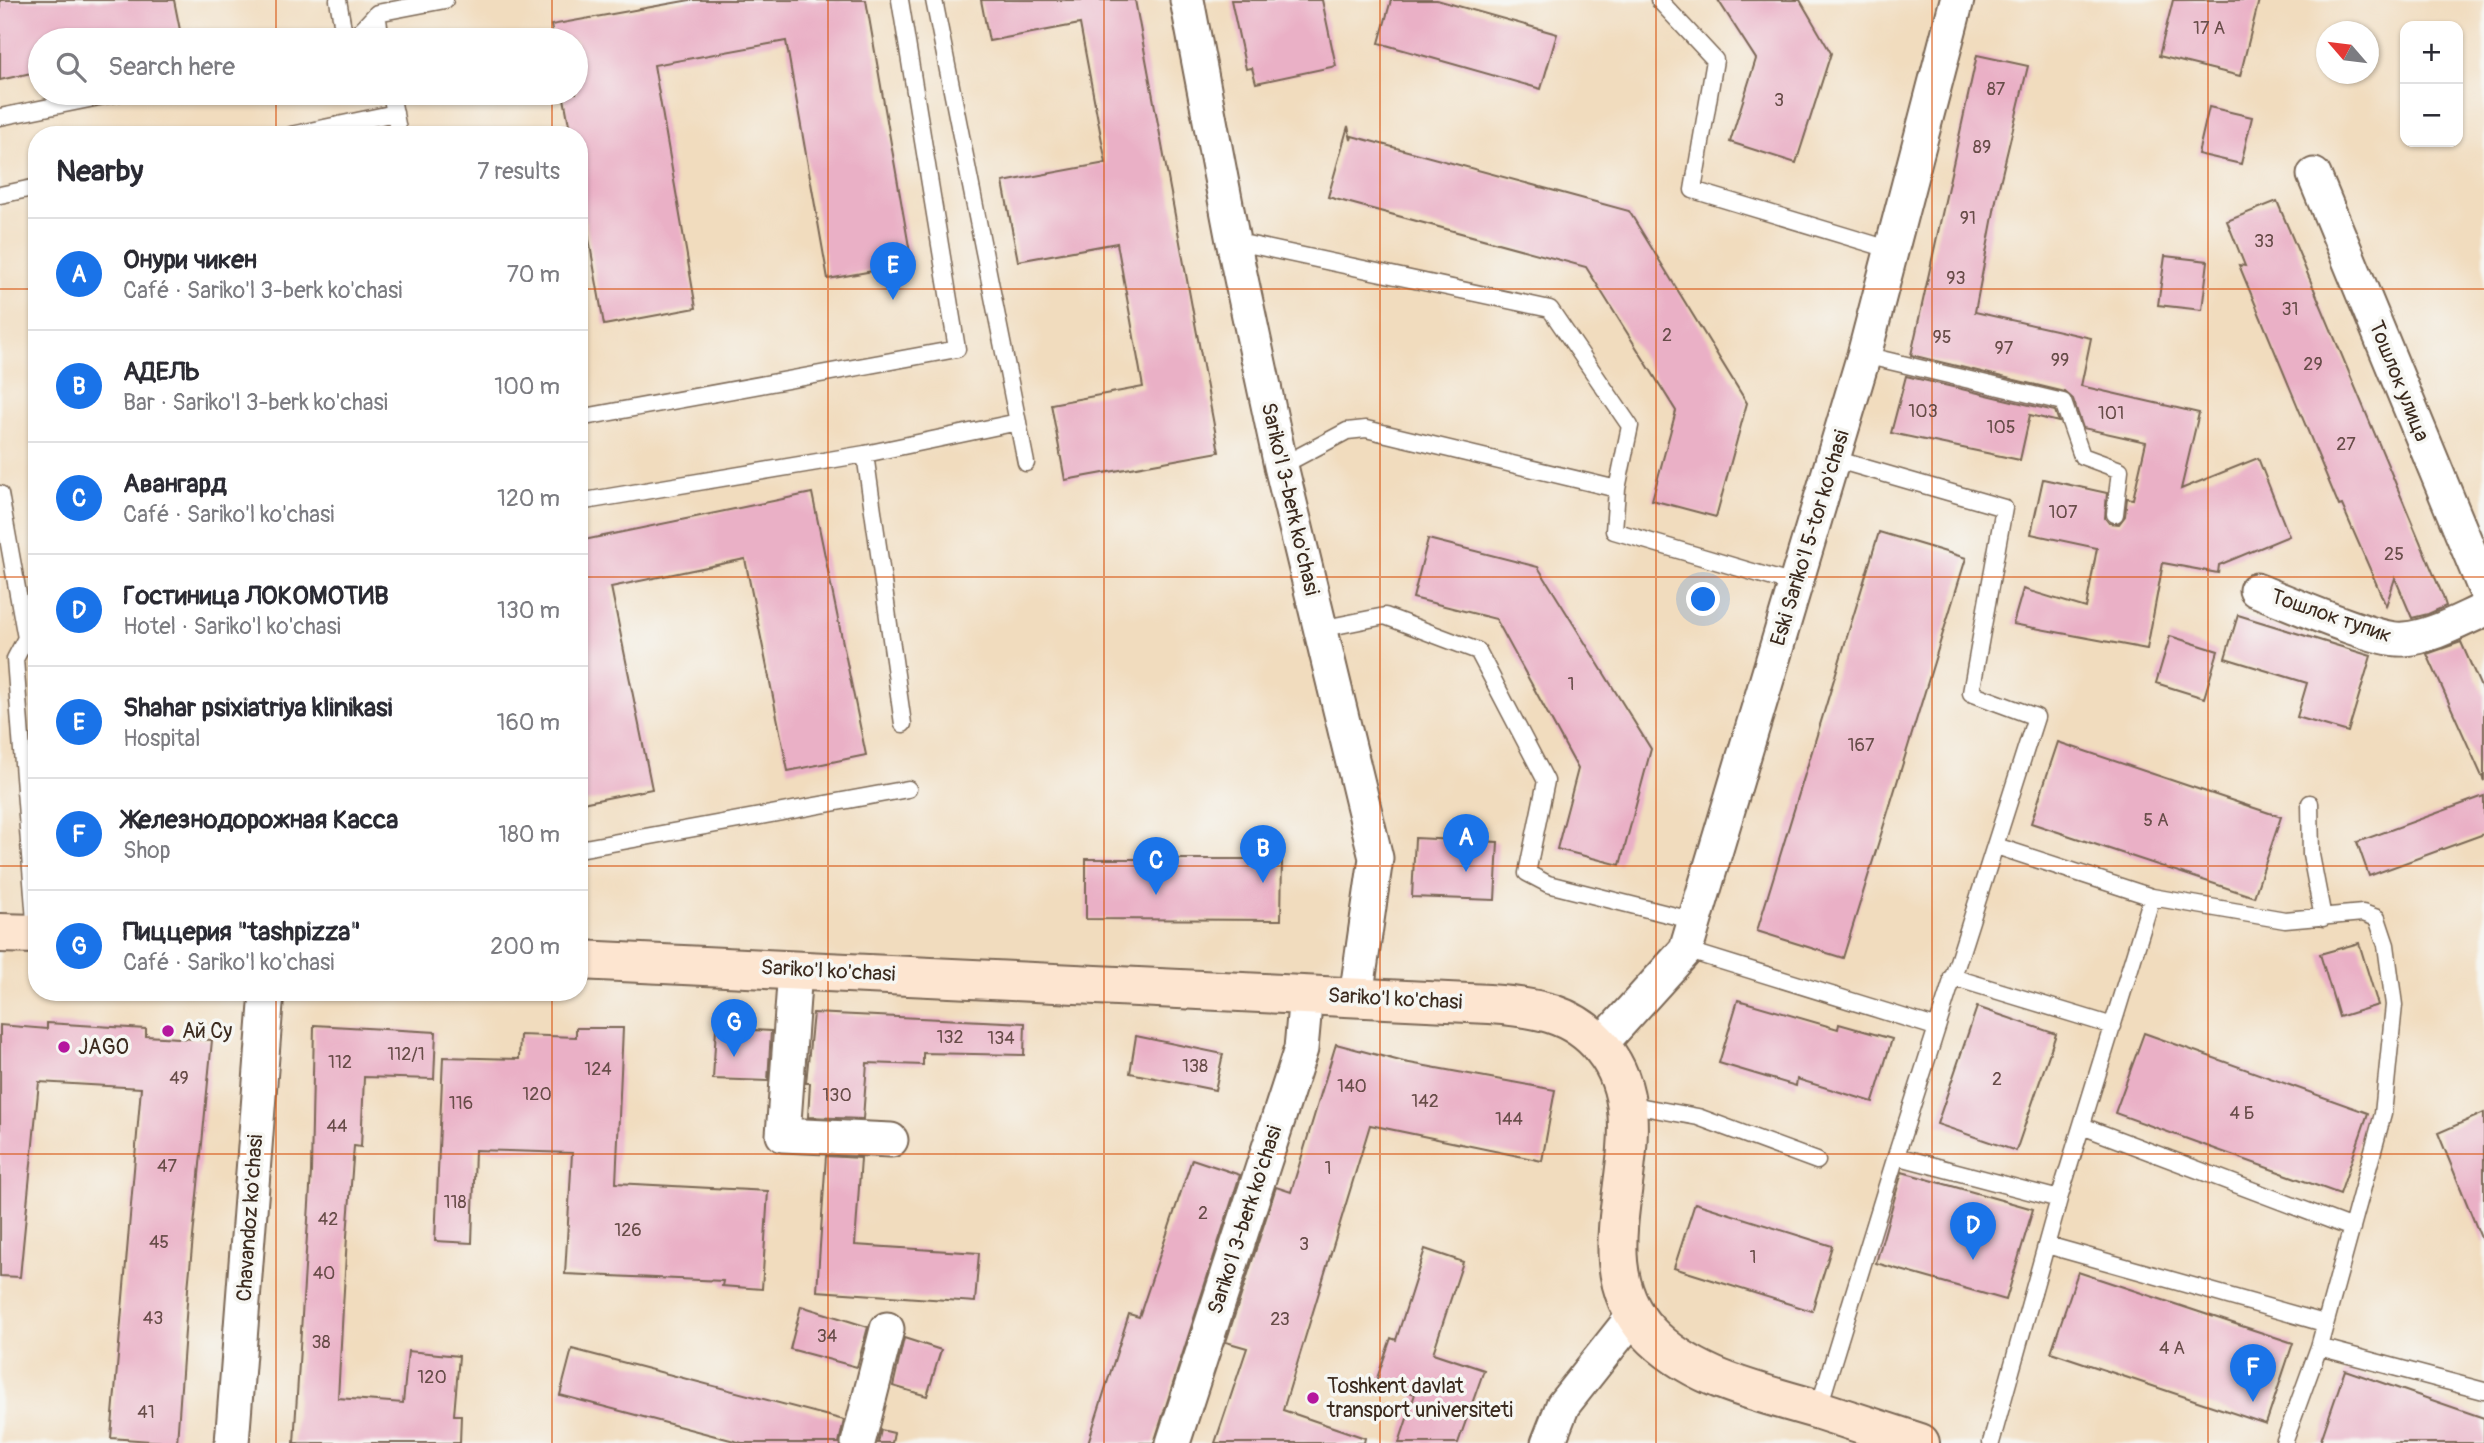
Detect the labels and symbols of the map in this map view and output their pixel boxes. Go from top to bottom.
house number: 17 А [2193,17,2225,40]
north arrow [2316,21,2379,84]
house number: 87 [1987,78,2006,101]
house number: 3 [1774,89,1784,112]
house number: 89 [1973,136,1991,159]
house number: 91 [1960,207,1976,230]
house number: 33 [2254,230,2274,253]
pin: E [870,242,916,300]
house number: 93 [1946,267,1966,290]
house number: 31 [2281,298,2299,321]
street label: Тошлок улица [2363,317,2435,445]
house number: 2 [1662,324,1672,347]
house number: 95 [1932,326,1952,349]
house number: 97 [1995,337,2014,360]
house number: 99 [2051,349,2069,372]
house number: 29 [2303,353,2323,376]
street label: Sariko'l 3-berk ko'chasi [1255,400,1325,598]
house number: 103 [1908,400,1938,423]
house number: 101 [2098,402,2124,425]
house number: 105 [1986,416,2016,439]
street label: Eski Sariko'l 5-tor ko'chasi [1764,427,1856,649]
house number: 27 [2336,433,2356,456]
house number: 107 [2049,501,2078,524]
house number: 25 [2384,543,2404,566]
your location [1686,582,1720,616]
street label: Тошлок тупик [2267,583,2395,649]
house number: 1 [1567,673,1575,696]
house number: 167 [1848,734,1875,757]
house number: 5 A [2143,809,2169,832]
pin: A [1443,814,1489,872]
pin: B [1240,825,1286,883]
pin: C [1133,837,1179,895]
street label: Sariko'l ko'chasi [760,954,896,988]
street label: Sariko'l ko'chasi [1327,982,1463,1016]
pin: G [711,999,757,1057]
place label: Ай Су [182,1018,232,1045]
marker: Ай Су [160,1023,176,1039]
house number: 132 [936,1026,964,1049]
house number: 134 [987,1027,1015,1050]
place label: JAGO [78,1034,129,1061]
marker: JAGO [56,1039,72,1055]
house number: 112/1 [387,1043,425,1066]
house number: 112 [328,1051,352,1074]
house number: 138 [1182,1055,1208,1078]
house number: 124 [584,1058,612,1081]
house number: 49 [169,1067,189,1090]
house number: 2 [1992,1068,2002,1091]
house number: 140 [1337,1075,1367,1098]
house number: 120 [522,1083,552,1106]
house number: 130 [822,1084,852,1107]
house number: 142 [1411,1090,1439,1113]
house number: 116 [449,1092,473,1115]
house number: 4 Б [2229,1102,2255,1125]
house number: 144 [1495,1108,1524,1131]
house number: 44 [327,1115,348,1138]
street label: Sariko'l 3-berk ko'chasi [1202,1122,1288,1318]
street label: Chavandoz ko'chasi [231,1133,269,1302]
house number: 47 [157,1155,177,1178]
house number: 1 [1324,1157,1332,1180]
house number: 118 [443,1191,467,1214]
house number: 2 [1198,1202,1208,1225]
pin: D [1950,1202,1996,1260]
house number: 42 [318,1208,338,1231]
house number: 126 [614,1219,642,1242]
house number: 45 [149,1231,169,1254]
house number: 3 [1299,1233,1309,1256]
house number: 1 [1749,1246,1757,1269]
house number: 40 [313,1262,335,1285]
house number: 43 [143,1307,163,1330]
house number: 23 [1270,1308,1290,1331]
house number: 34 [817,1325,838,1348]
house number: 38 [311,1331,331,1354]
house number: 4 A [2159,1337,2185,1360]
pin: F [2230,1344,2276,1402]
house number: 120 [417,1366,447,1389]
place label: Toshkent davlat transport universiteti [1326,1373,1513,1424]
marker: Toshkent davlat transport universiteti [1305,1390,1321,1406]
house number: 41 [137,1401,155,1424]

